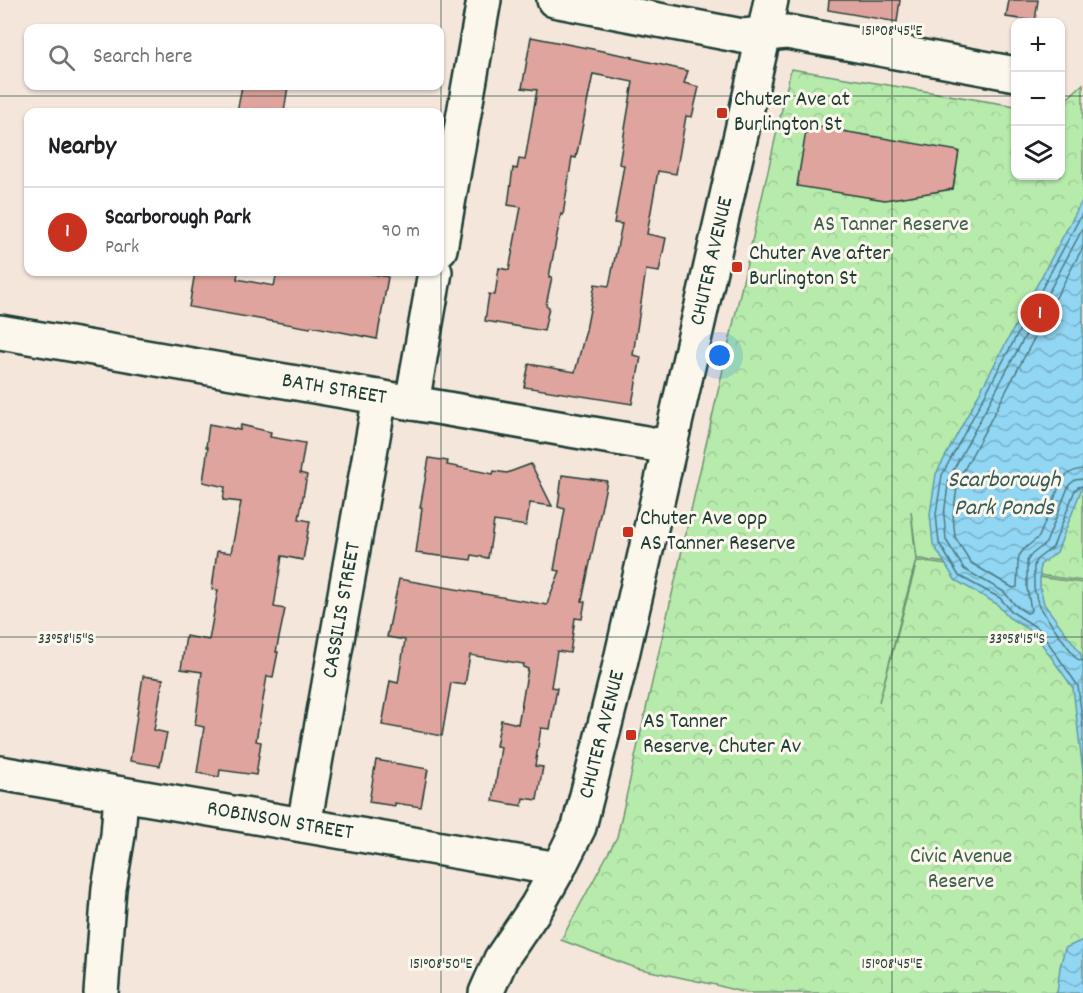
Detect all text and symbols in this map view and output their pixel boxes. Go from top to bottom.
map controls [1011,18,1065,180]
button: + [1011,18,1065,72]
text: 151°08'45"E [862,21,923,43]
search box [24,24,444,90]
icon: search [45,41,78,74]
text: Search here [93,42,192,73]
button: − [1011,72,1065,126]
place label: Chuter Ave at Burlington St [734,85,850,141]
marker: Chuter Ave at Burlington St [715,106,729,120]
button: layers [1011,126,1065,180]
text: Nearby [48,129,116,166]
street label: CHUTER AVENUE [682,194,742,329]
text: Scarborough Park [105,203,251,234]
park label: AS Tanner Reserve [813,210,969,241]
text: 1 [65,218,70,246]
text: 90 m [382,218,420,246]
text: Park [105,234,139,262]
place label: Chuter Ave after Burlington St [749,239,891,295]
marker: Chuter Ave after Burlington St [730,260,744,274]
pin: 1 [1020,290,1060,336]
your location [705,341,734,370]
street label: BATH STREET [279,365,389,414]
water label: Scarborough Park Ponds [948,464,1061,526]
place label: Chuter Ave opp AS Tanner Reserve [640,504,795,560]
marker: Chuter Ave opp AS Tanner Reserve [621,525,635,539]
street label: CASSILIS STREET [315,540,369,681]
text: 33°58'15"S [38,629,94,651]
text: 33°58'15"S [989,629,1045,651]
street label: CHUTER AVENUE [571,667,634,802]
place label: AS Tanner Reserve, Chuter Av [643,707,801,763]
marker: AS Tanner Reserve, Chuter Av [624,728,638,742]
street label: ROBINSON STREET [204,793,356,849]
park label: Civic Avenue Reserve [910,842,1012,898]
text: 151°08'50"E [410,954,473,976]
text: 151°08'45"E [862,954,923,976]

